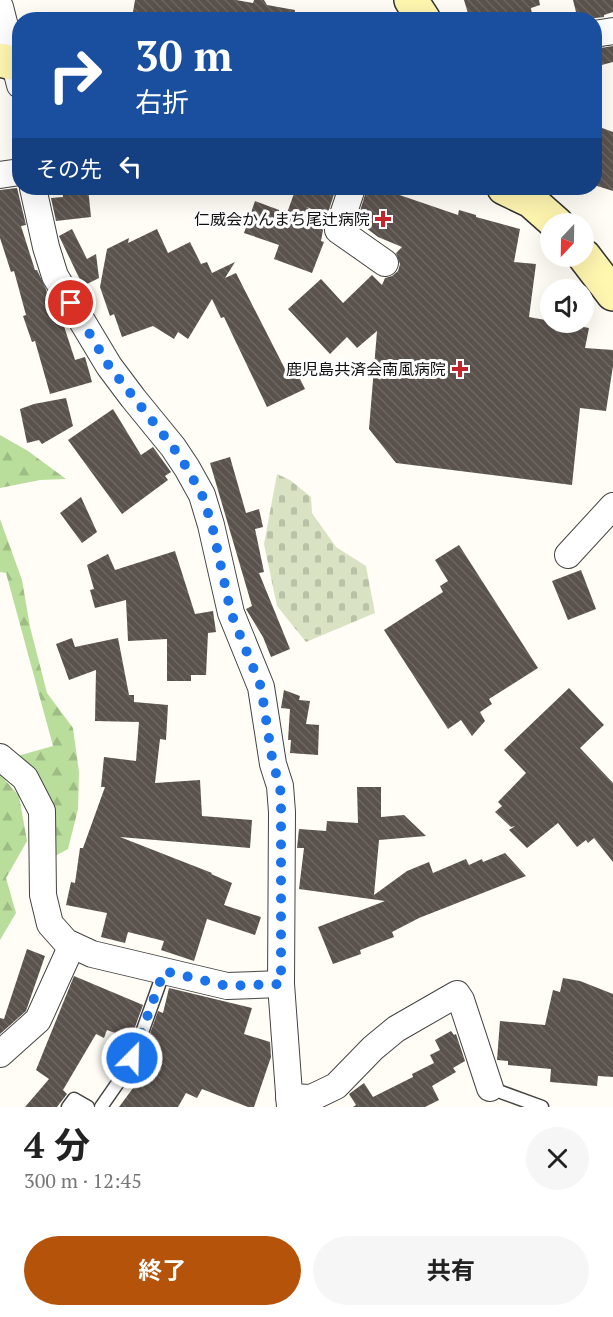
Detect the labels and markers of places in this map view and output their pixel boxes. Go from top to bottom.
place label: 仁威会かんまち尾辻病院 [194,208,370,230]
marker: 仁威会かんまち尾辻病院 [374,210,392,228]
pin [45,277,96,328]
place label: 鹿児島共済会南風病院 [286,358,446,380]
marker: 鹿児島共済会南風病院 [451,360,469,378]

